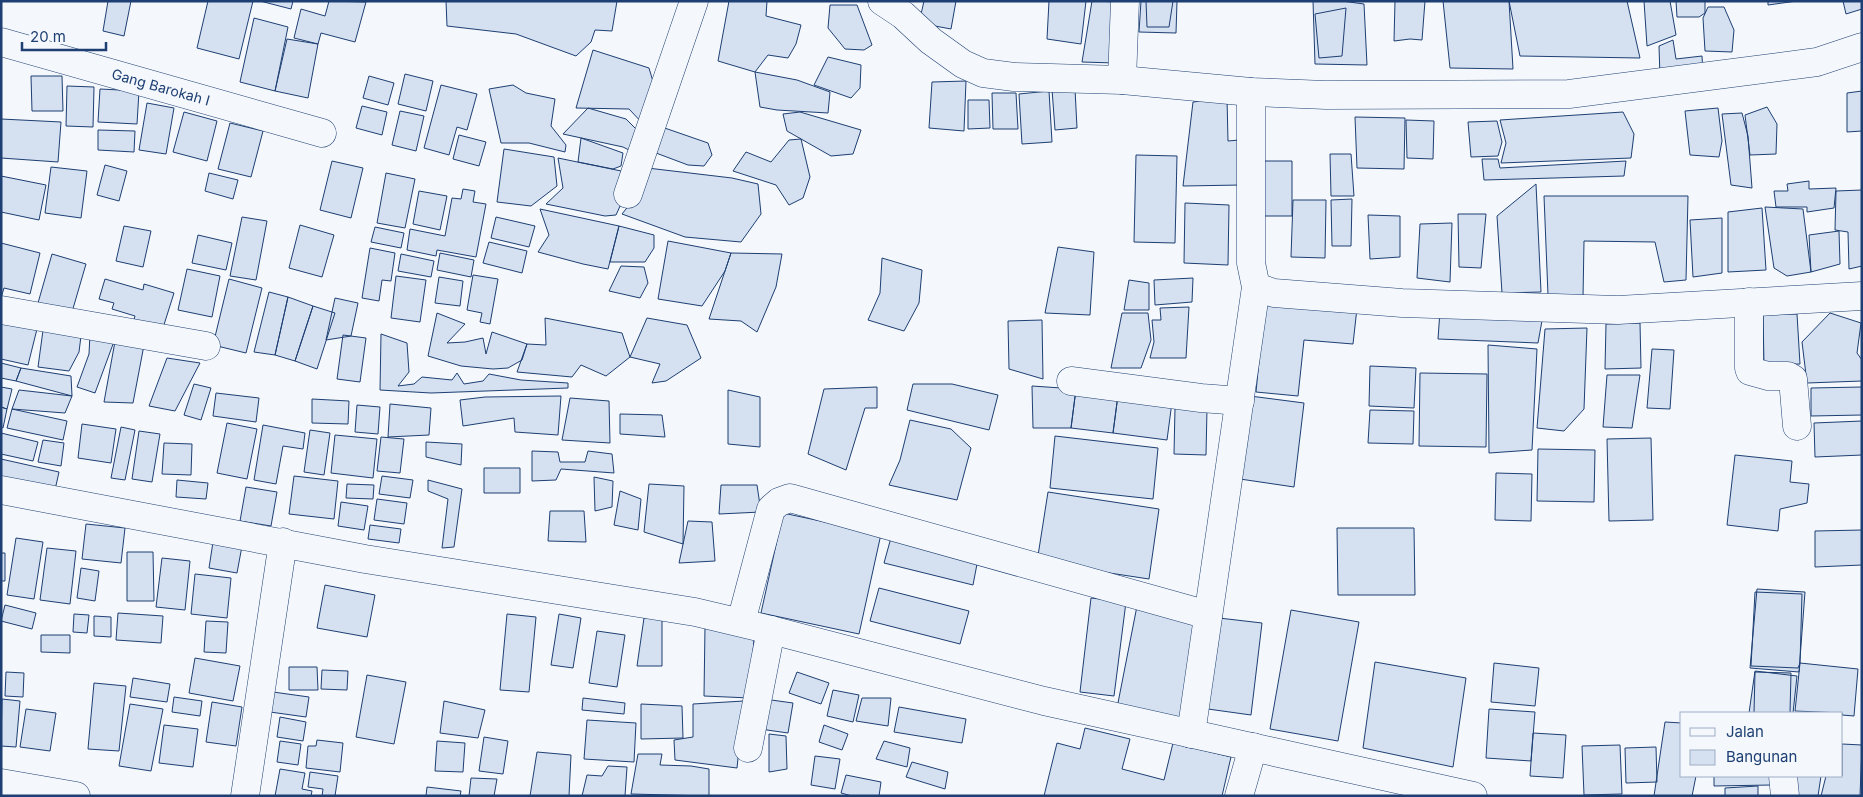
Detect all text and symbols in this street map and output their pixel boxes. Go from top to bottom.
scale bar [22,20,106,52]
text: 20 m [30,27,66,46]
street label: Gang Barokah I [110,65,212,109]
legend [1680,712,1843,777]
text: Jalan [1726,722,1764,741]
text: Bangunan [1726,747,1797,766]

